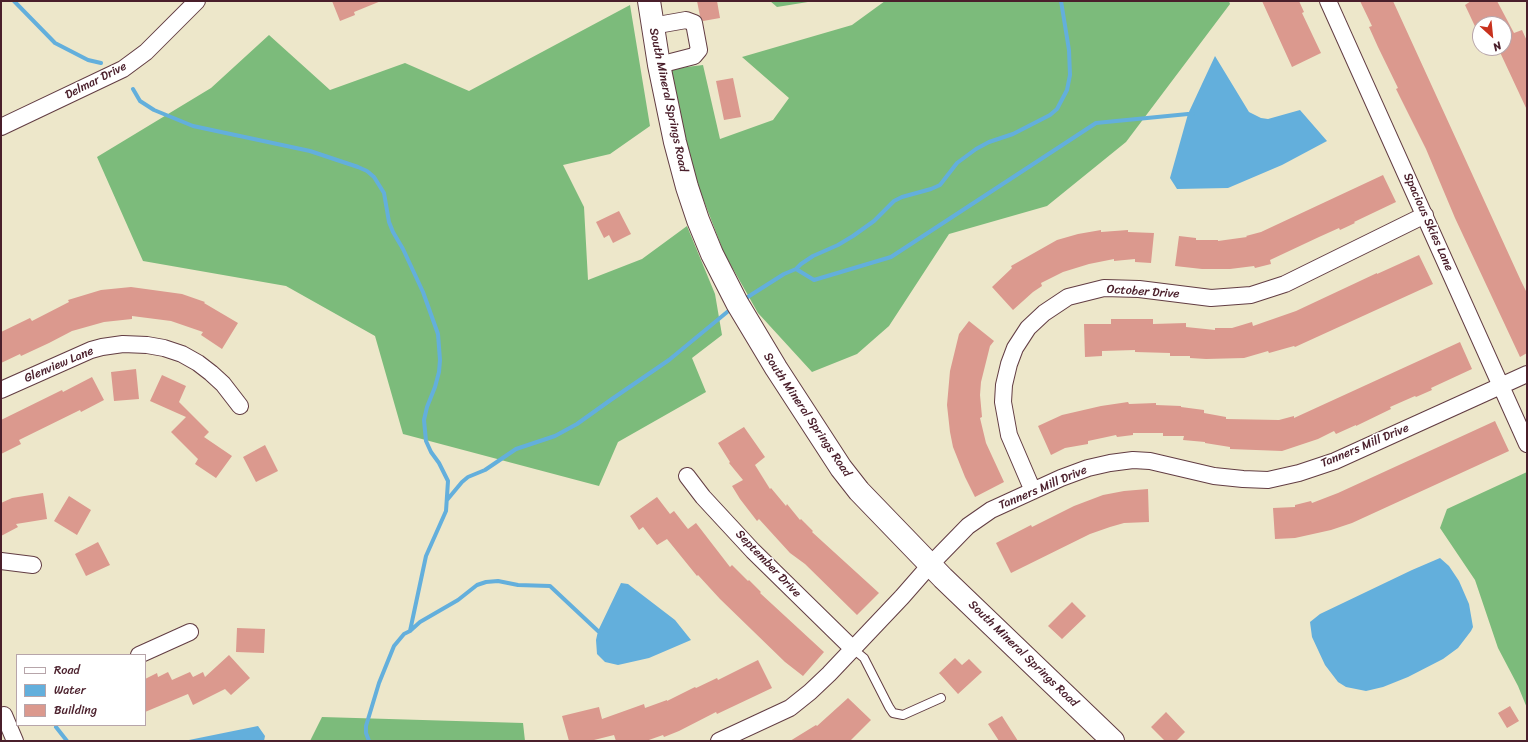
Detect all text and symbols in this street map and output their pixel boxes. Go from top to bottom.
north arrow [1472,16,1512,56]
street label: South Mineral Springs Road [646,27,690,173]
text: N [1490,36,1505,56]
street label: Delmar Drive [63,59,129,103]
street label: Spacious Skies Lane [1400,171,1456,273]
street label: October Drive [1106,282,1180,302]
street label: Glenview Lane [22,344,96,386]
street label: South Mineral Springs Road [760,350,854,480]
street label: Tanners Mill Drive [1319,421,1411,471]
street label: Tanners Mill Drive [997,463,1089,513]
street label: September Drive [732,527,804,601]
street label: South Mineral Springs Road [965,598,1081,710]
legend [16,654,146,726]
text: Road [54,659,80,681]
text: Water [54,679,86,701]
text: Building [54,699,97,721]

